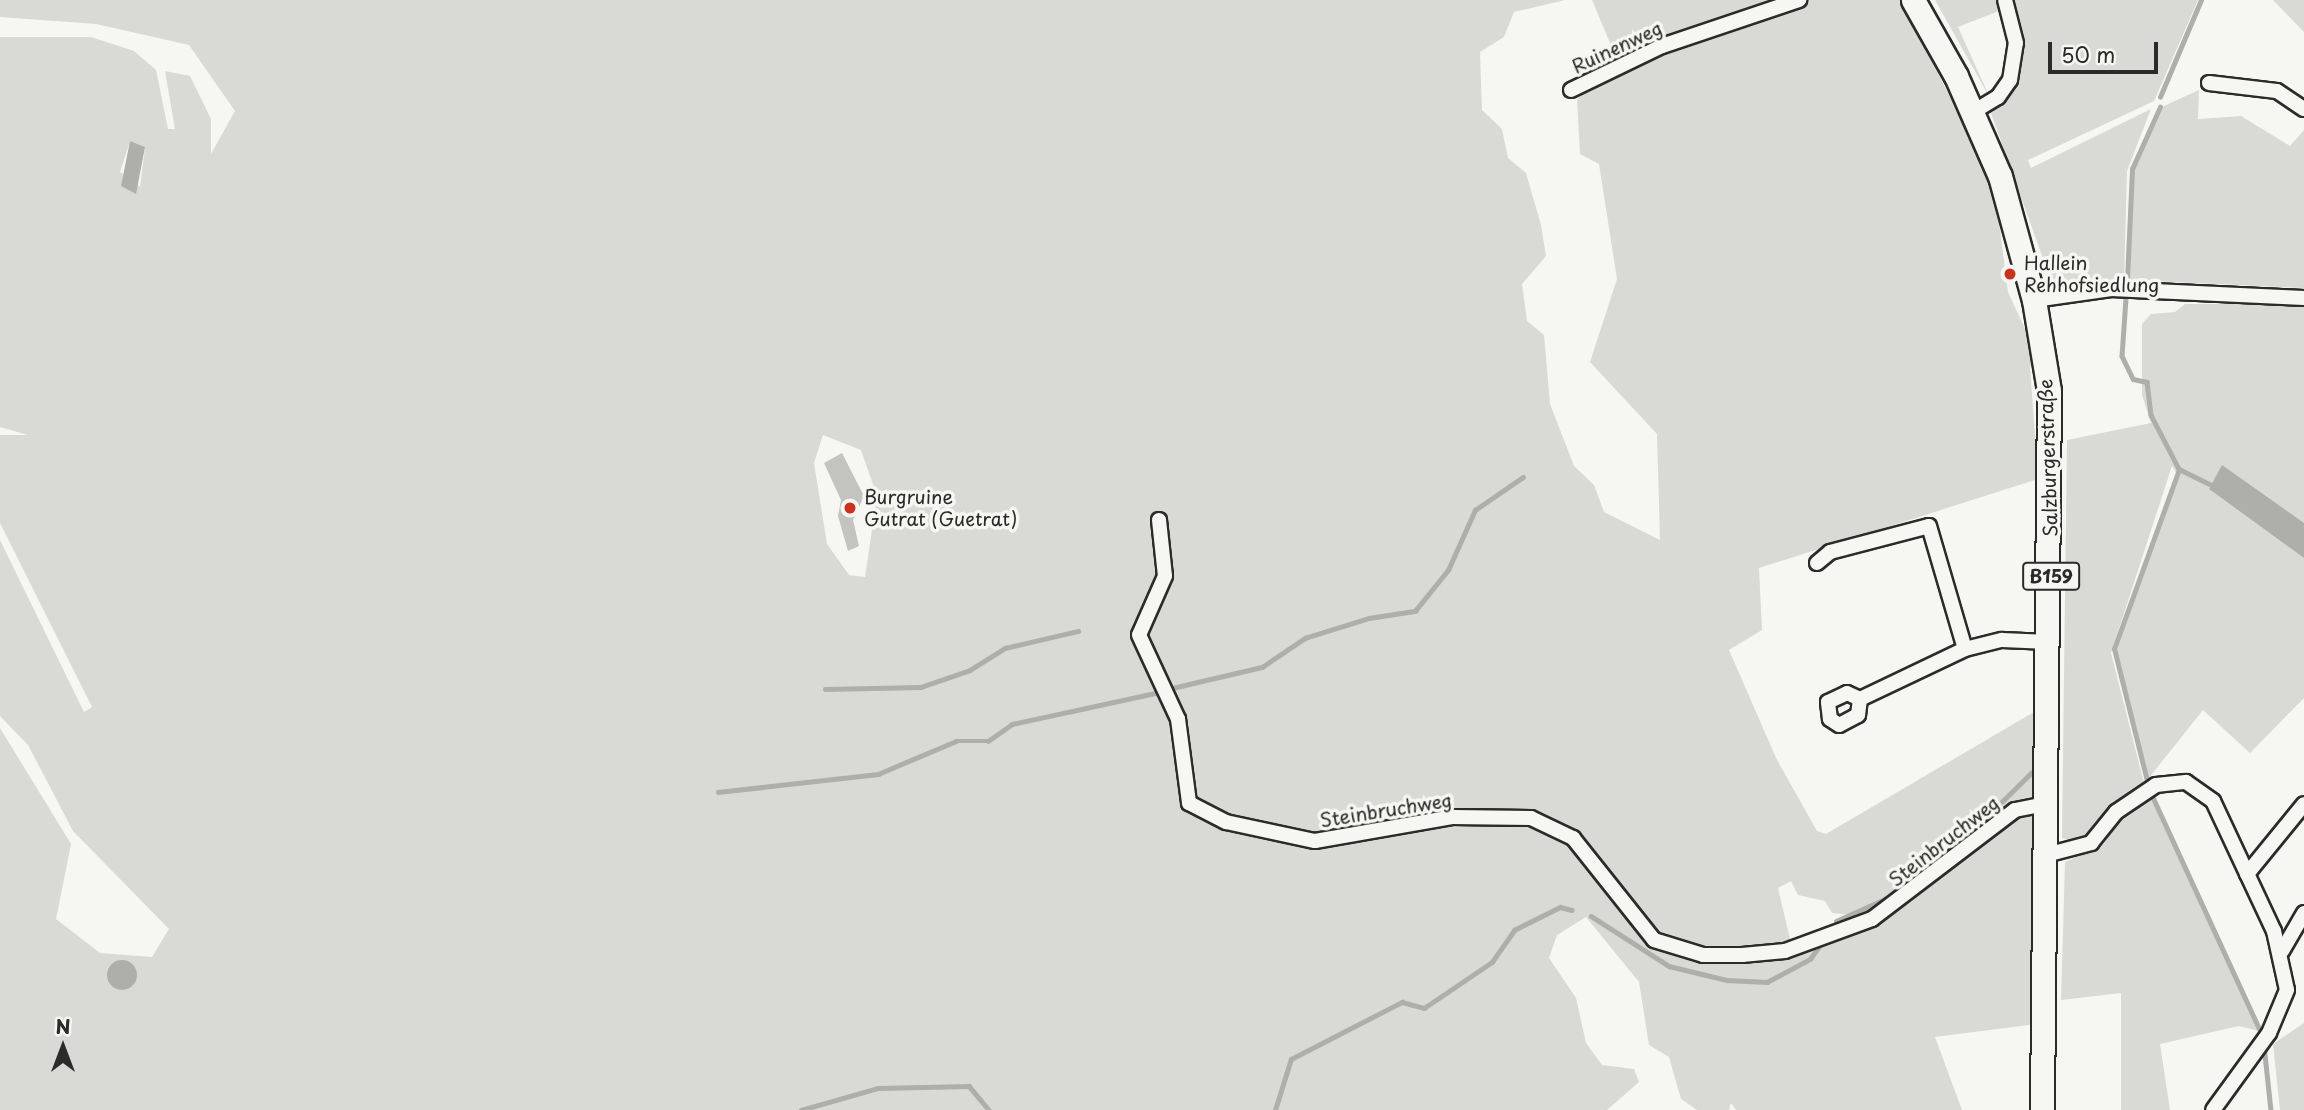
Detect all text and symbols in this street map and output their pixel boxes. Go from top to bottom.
street label: Ruinenweg [1568,16,1666,78]
scale bar [2052,28,2162,72]
text: 50 m [2061,38,2115,70]
place label: Hallein Rehhofsiedlung [2024,252,2159,296]
marker: Hallein Rehhofsiedlung [2002,266,2018,282]
street label: Salzburgerstraße [2034,379,2062,537]
place label: Burgruine Gutrat (Guetrat) [864,486,1018,530]
marker: Burgruine Gutrat (Guetrat) [842,500,858,516]
road number: B159 [2021,562,2081,590]
street label: Steinbruchweg [1318,788,1454,832]
street label: Steinbruchweg [1884,791,2004,891]
north arrow [28,1012,98,1082]
text: N [55,1012,71,1040]

